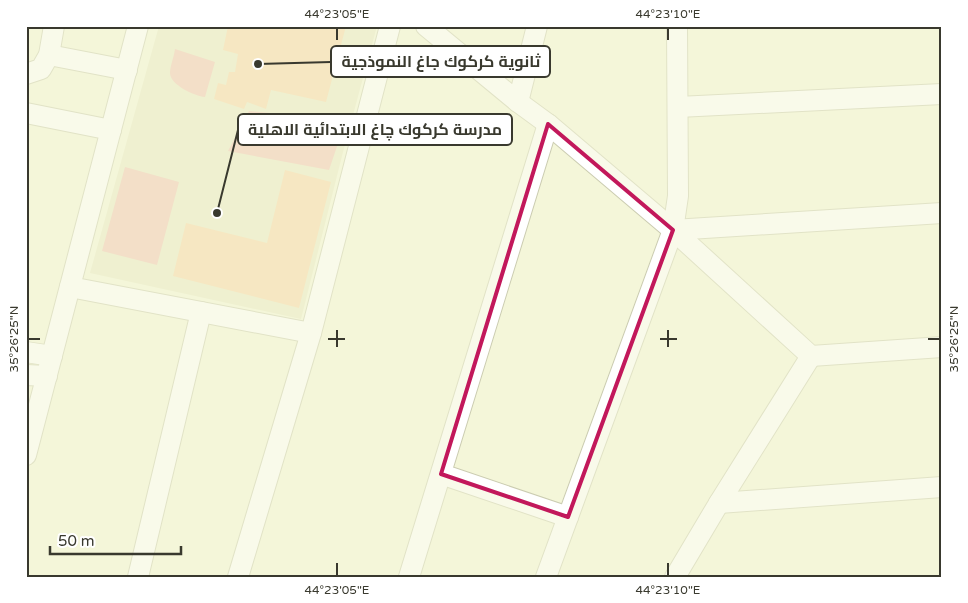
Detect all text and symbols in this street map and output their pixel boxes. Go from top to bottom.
text: 44°23'05"E [304,7,370,21]
text: 44°23'10"E [635,7,701,21]
callout: ثانوية كركوك جاغ النموذجية [331,46,550,77]
text: ثانوية كركوك جاغ النموذجية [342,52,542,72]
callout: مدرسة كركوك چاغ الابتدائية الاهلية [238,114,512,145]
text: مدرسة كركوك چاغ الابتدائية الاهلية [248,120,502,141]
text: 35°26'25"N [7,306,21,372]
text: 35°26'25"N [947,306,961,372]
scale bar [50,523,181,555]
text: 50 m [58,532,95,550]
text: 44°23'05"E [304,583,370,597]
text: 44°23'10"E [635,583,701,597]

